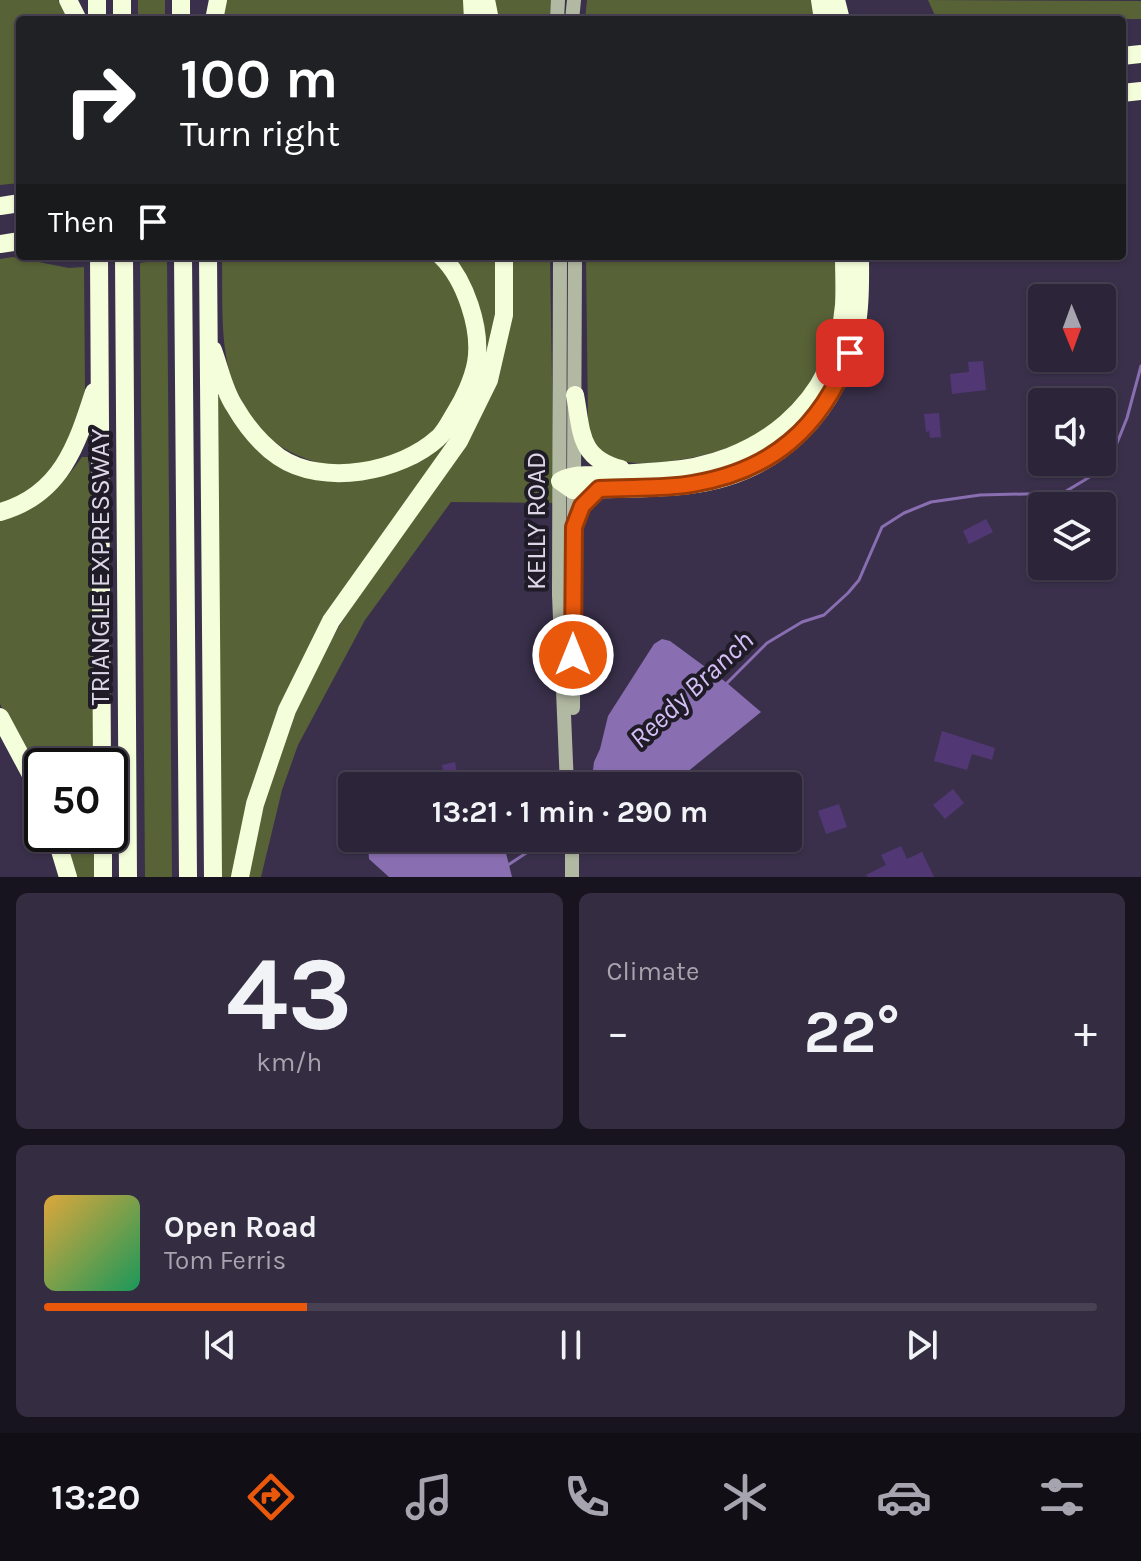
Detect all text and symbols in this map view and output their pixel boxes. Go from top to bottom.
text: 100 m [180,46,338,111]
icon: right [48,48,152,152]
text: Turn right [180,113,340,155]
icon: arrive [131,200,175,244]
text: Then [48,204,115,240]
north arrow [1028,284,1116,372]
map controls [1028,284,1116,580]
pin [816,319,884,387]
icon: arrive [828,331,872,375]
button: sound [1028,388,1116,476]
street label: TRIANGLE EXPRESSWAY [85,428,116,706]
street label: KELLY ROAD [521,452,552,590]
button: layers [1028,492,1116,580]
position arrow [531,613,615,697]
water label: Reedy Branch [622,623,760,755]
speed limit sign: 50 [24,748,128,852]
text: 13:21 · 1 min · 290 m [432,794,708,830]
text: 43 [226,934,353,1055]
text: Climate [607,956,699,987]
text: 22° [804,997,900,1067]
text: − [607,1007,630,1058]
text: + [1074,1007,1097,1058]
text: km/h [256,1047,322,1078]
text: Open Road [164,1209,317,1245]
text: Tom Ferris [164,1245,286,1276]
icon: previous [198,1323,242,1367]
icon: pause [549,1323,593,1367]
icon: next [900,1323,944,1367]
icon: directions [243,1469,299,1525]
icon: music [401,1469,457,1525]
icon: phone [559,1469,615,1525]
icon: climate [717,1469,773,1525]
icon: car [876,1469,932,1525]
icon: filters [1034,1469,1090,1525]
text: 13:20 [51,1476,141,1518]

